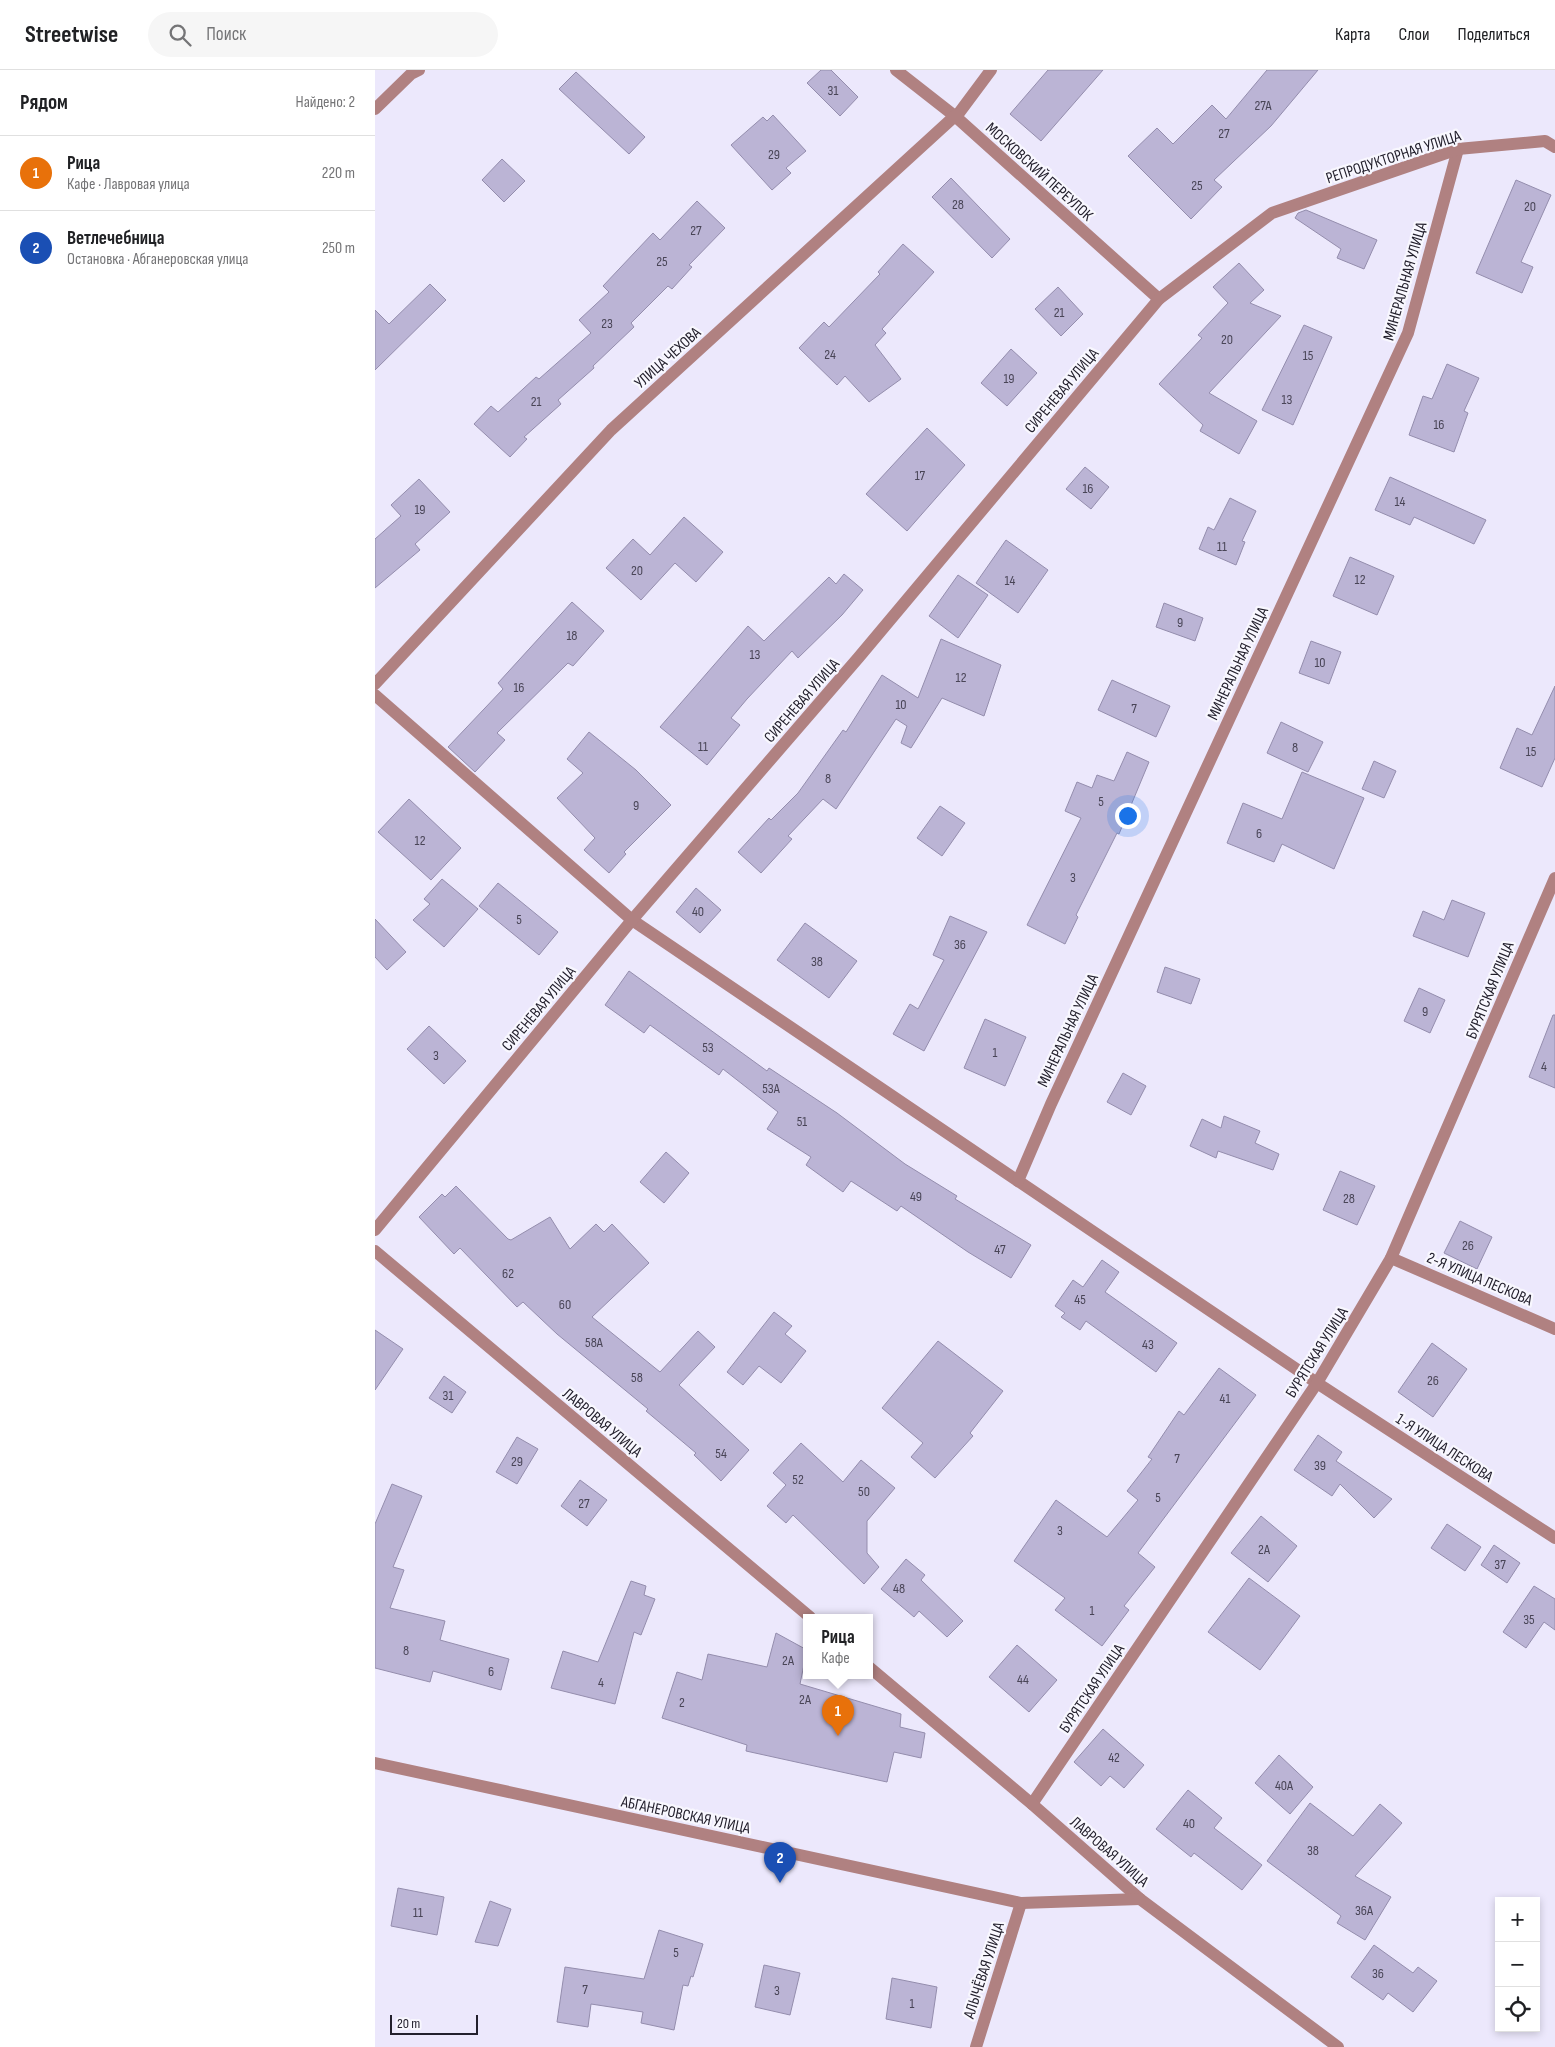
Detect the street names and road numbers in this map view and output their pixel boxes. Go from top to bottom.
street label: МОСКОВСКИЙ ПЕРЕУЛОК [981,119,1097,226]
street label: РЕПРОДУКТОРНАЯ УЛИЦА [1324,127,1463,188]
street label: МИНЕРАЛЬНАЯ УЛИЦА [1379,220,1431,343]
street label: УЛИЦА ЧЕХОВА [631,323,705,393]
street label: СИРЕНЕВАЯ УЛИЦА [1021,345,1103,437]
street label: МИНЕРАЛЬНАЯ УЛИЦА [1204,604,1273,723]
street label: СИРЕНЕВАЯ УЛИЦА [761,655,844,747]
street label: БУРЯТСКАЯ УЛИЦА [1462,939,1519,1042]
street label: СИРЕНЕВАЯ УЛИЦА [498,963,580,1055]
street label: МИНЕРАЛЬНАЯ УЛИЦА [1034,971,1103,1090]
street label: 2-Я УЛИЦА ЛЕСКОВА [1424,1249,1535,1310]
street label: БУРЯТСКАЯ УЛИЦА [1282,1304,1353,1402]
street label: ЛАВРОВАЯ УЛИЦА [559,1385,646,1462]
street label: 1-Я УЛИЦА ЛЕСКОВА [1392,1410,1496,1487]
street label: БУРЯТСКАЯ УЛИЦА [1056,1641,1129,1737]
street label: АБГАНЕРОВСКАЯ УЛИЦА [618,1792,752,1838]
street label: ЛАВРОВАЯ УЛИЦА [1066,1813,1152,1891]
street label: АЛЫЧЁВАЯ УЛИЦА [960,1920,1009,2022]

